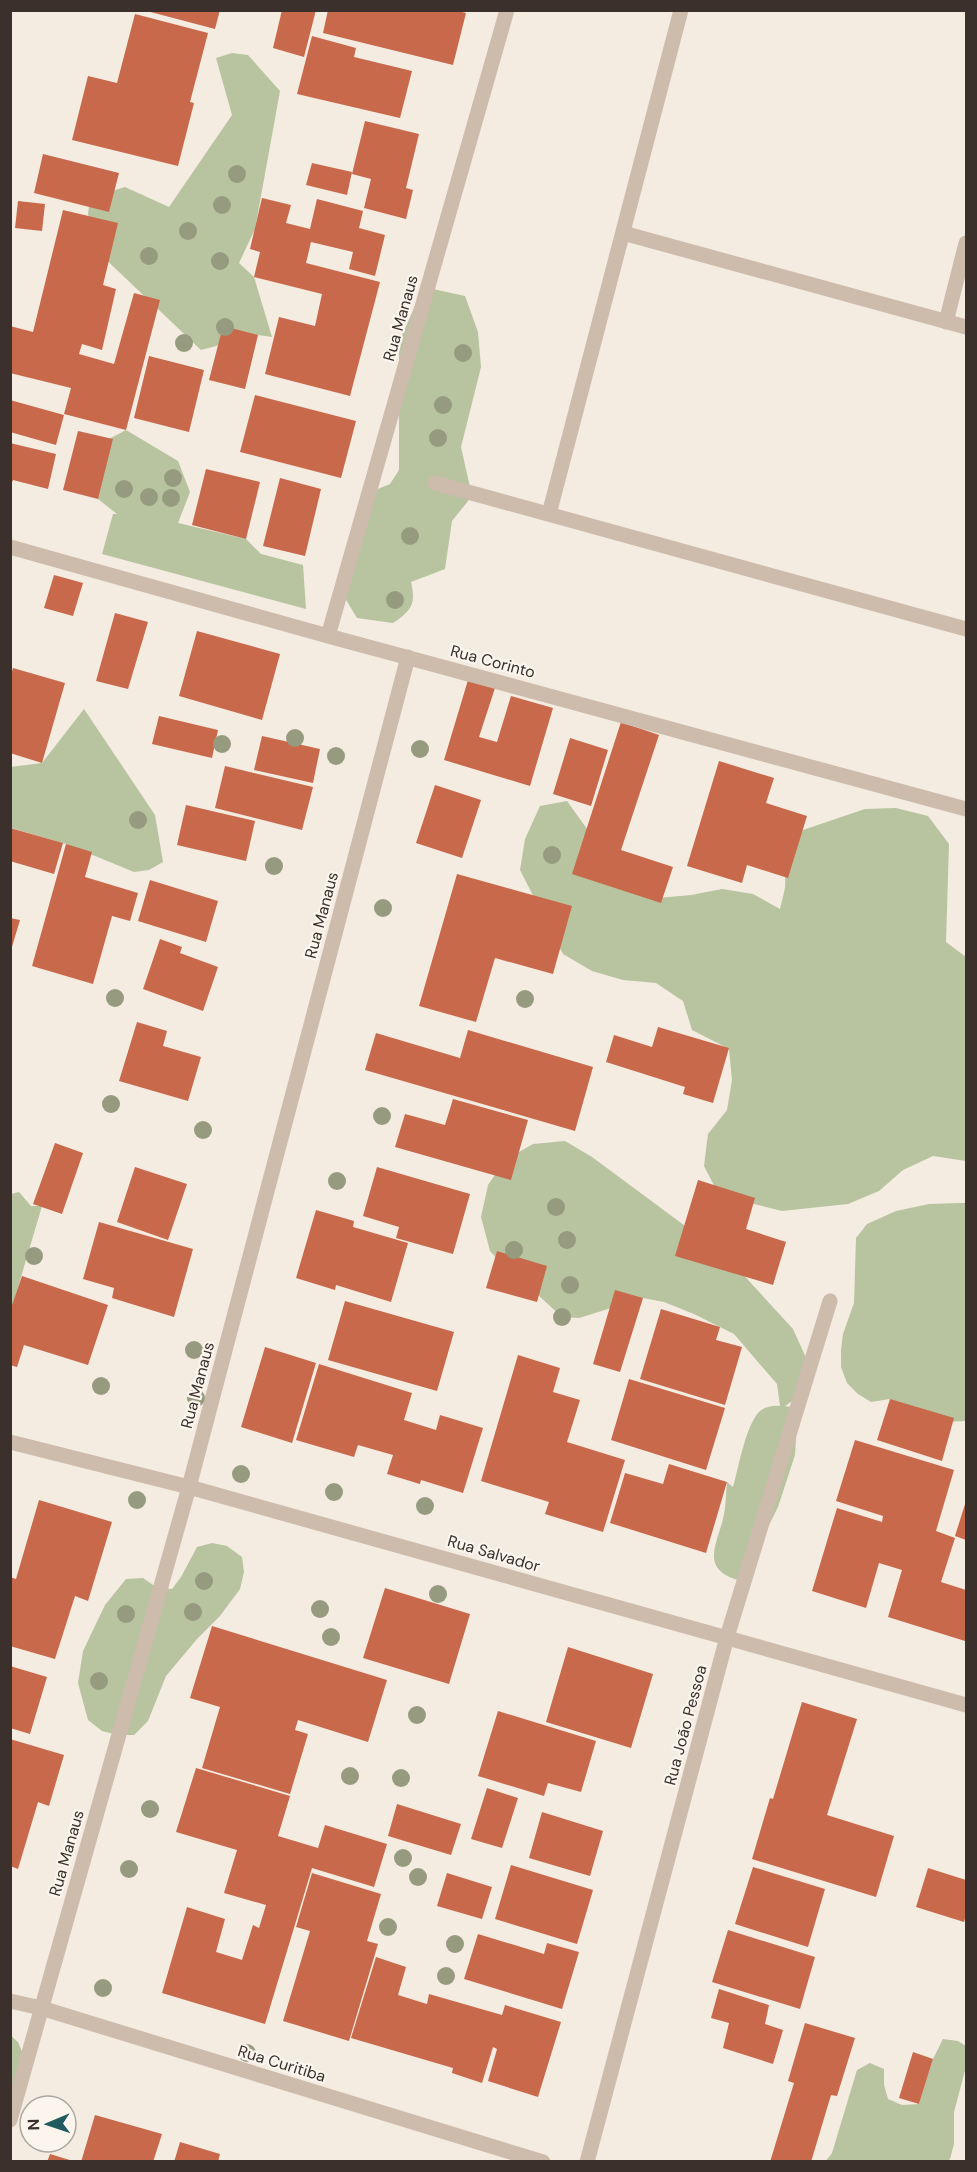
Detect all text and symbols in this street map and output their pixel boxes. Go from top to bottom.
street label: Rua Manaus [378,273,423,364]
street label: Rua Corinto [448,640,538,683]
street label: Rua Manaus [300,869,343,961]
street label: Rua Manaus [176,1339,219,1431]
street label: Rua Salvador [445,1530,543,1577]
street label: Rua João Pessoa [659,1663,712,1788]
street label: Rua Manaus [44,1808,89,1899]
street label: Rua Curitiba [235,2040,328,2087]
north arrow [18,2094,78,2154]
text: N [23,2118,44,2131]

